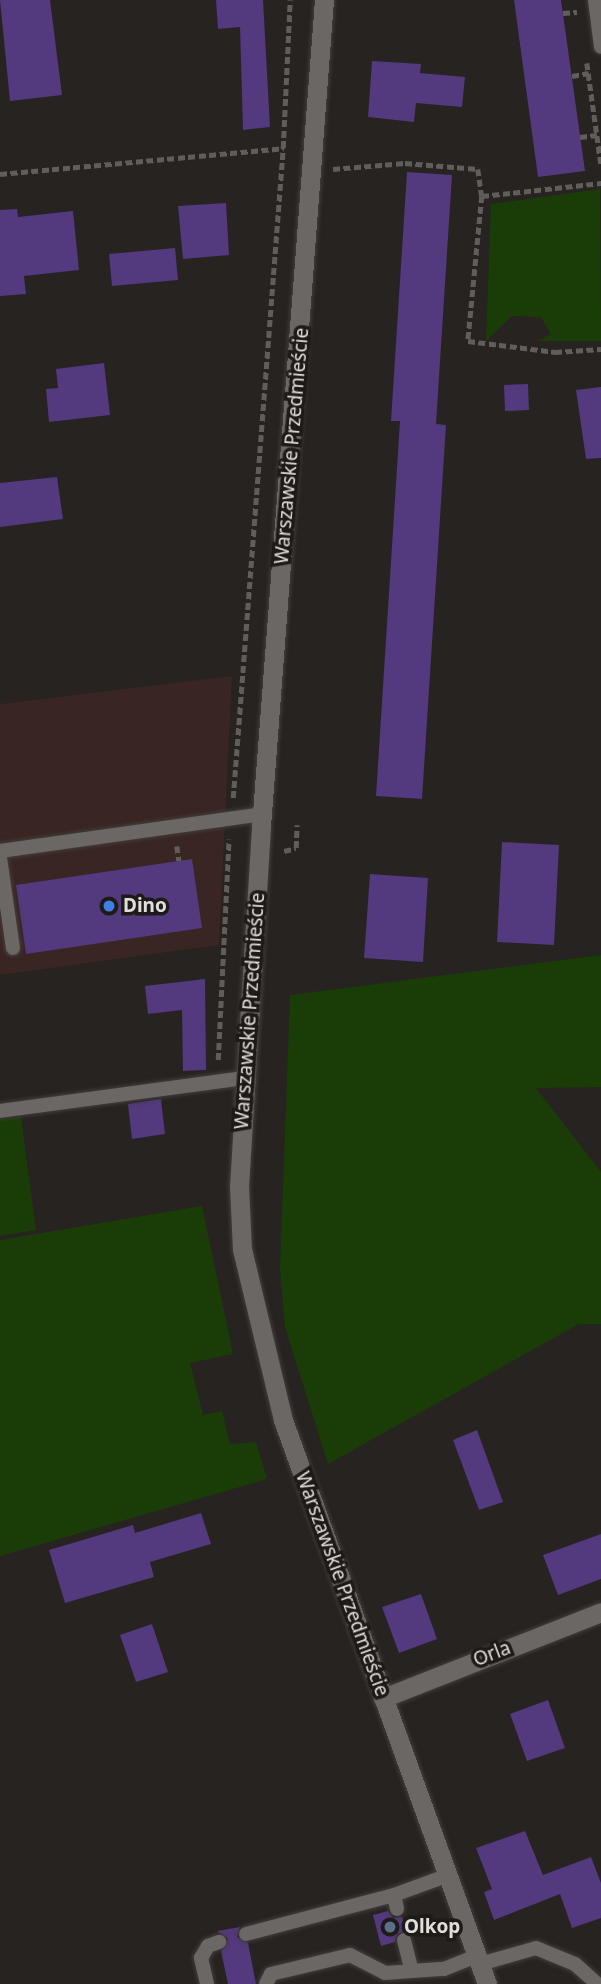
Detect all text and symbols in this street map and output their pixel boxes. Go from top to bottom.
street label: Warszawskie Przedmieście [270,327,314,565]
street label: Warszawskie Przedmieście [230,892,270,1130]
place label: Dino [123,895,167,917]
marker: Dino [101,898,117,914]
street label: Warszawskie Przedmieście [291,1469,393,1699]
street label: Orla [470,1637,514,1671]
place label: Olkop [404,1916,460,1938]
marker: Olkop [382,1919,398,1935]

